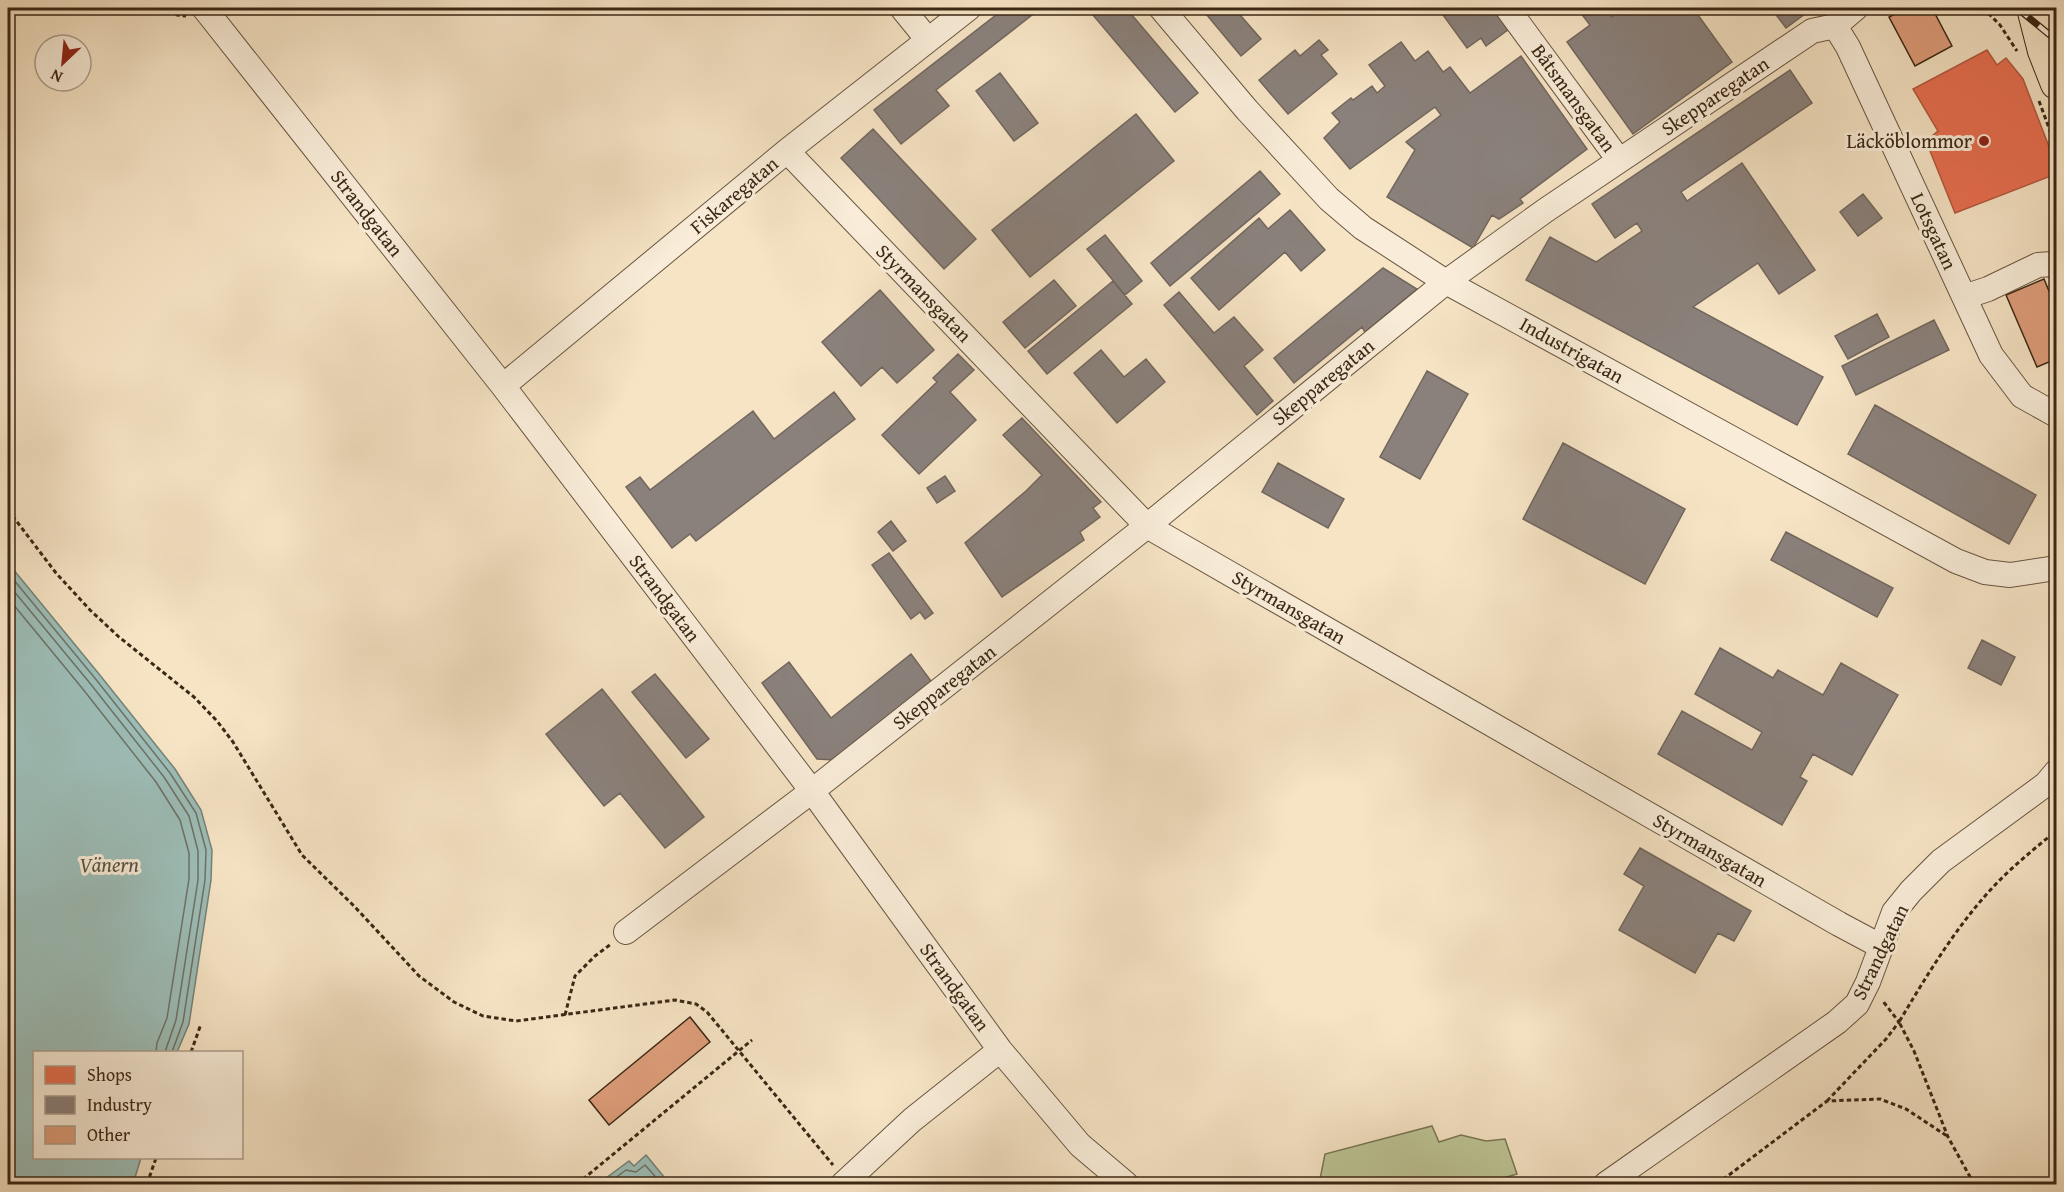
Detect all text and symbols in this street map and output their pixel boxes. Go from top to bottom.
north arrow [33,33,93,93]
street label: Båtsmansgatan [1525,37,1624,158]
street label: Skepparegatan [1655,49,1774,142]
text: N [46,63,66,90]
place label: Läcköblommor [1847,126,1972,155]
marker: Läcköblommor [1977,134,1991,148]
street label: Fiskaregatan [683,149,784,240]
street label: Strandgatan [324,163,411,262]
street label: Lotsgatan [1904,187,1965,274]
street label: Styrmansgatan [870,237,979,348]
street label: Industrigatan [1515,309,1630,390]
street label: Skepparegatan [1265,331,1380,432]
street label: Strandgatan [623,548,708,648]
street label: Styrmansgatan [1227,562,1352,651]
street label: Skepparegatan [886,637,1002,736]
street label: Styrmansgatan [1648,805,1773,894]
water label: Vänern [79,849,139,880]
street label: Strandgatan [1844,899,1915,1005]
street label: Strandgatan [913,936,998,1037]
legend [33,1051,243,1159]
text: Shops [87,1061,132,1088]
text: Industry [87,1091,152,1118]
text: Other [87,1121,131,1148]

